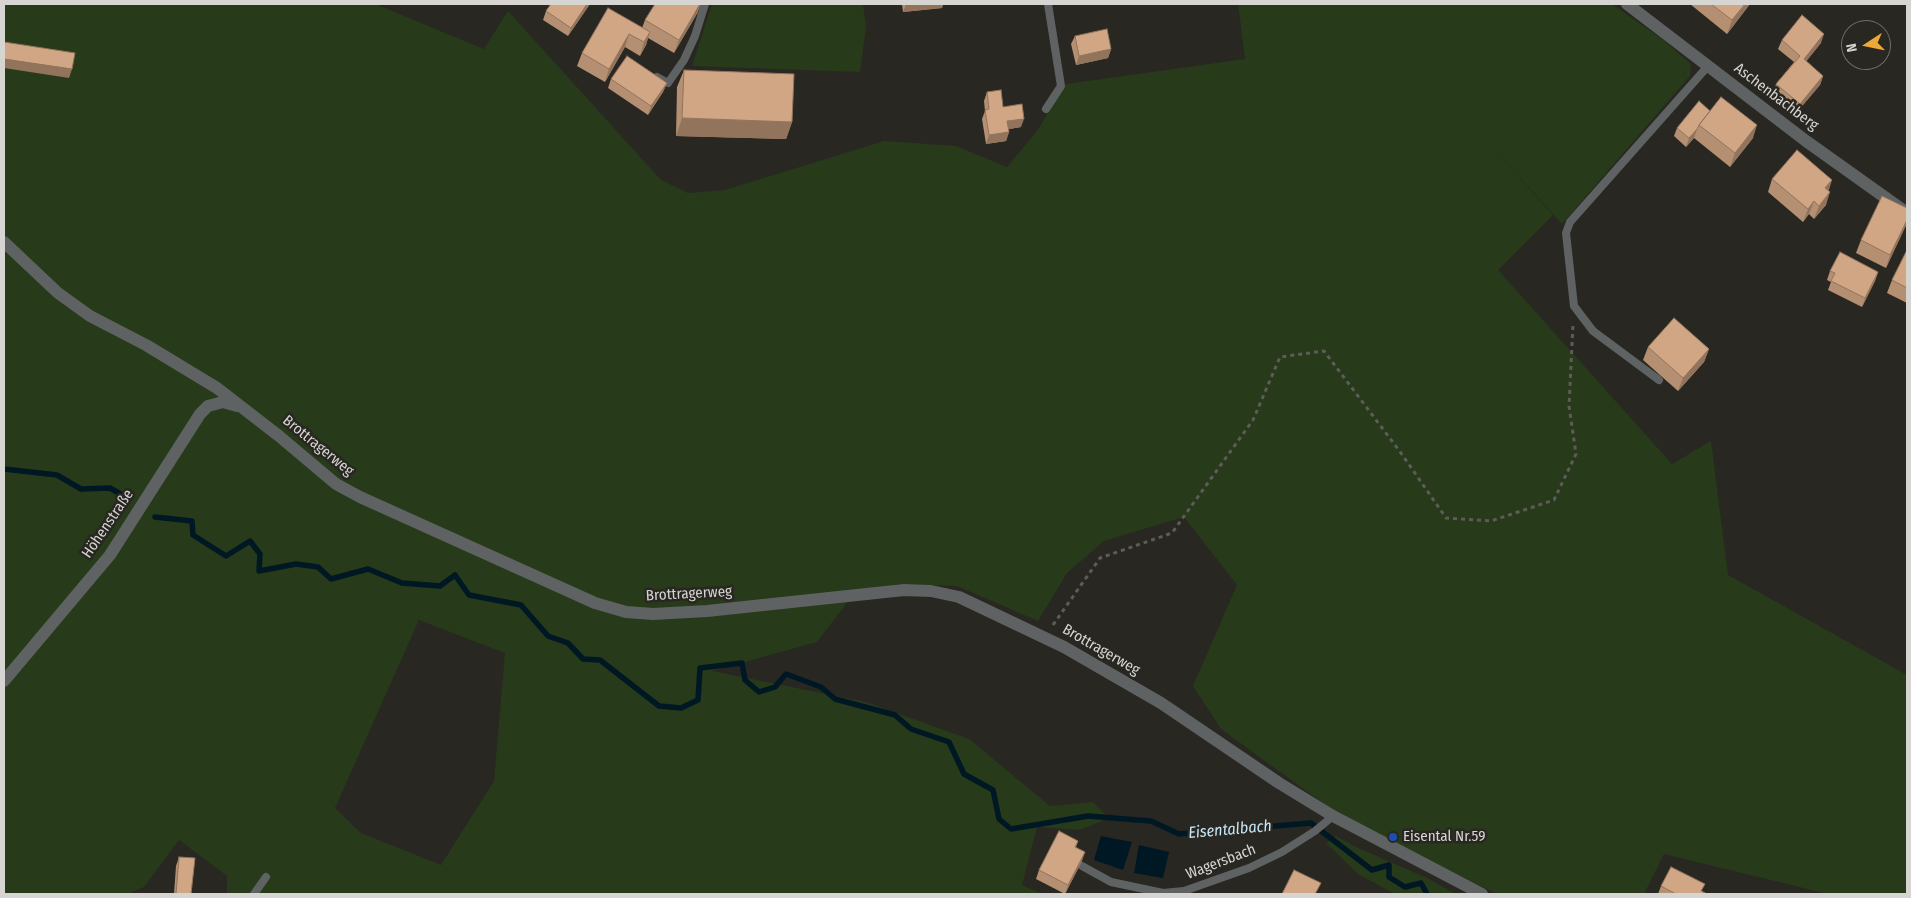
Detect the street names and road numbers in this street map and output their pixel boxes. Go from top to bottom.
street label: Aschenbachberg [1730,59,1822,135]
street label: Brottragerweg [279,412,357,480]
street label: Höhenstraße [78,486,138,562]
street label: Brottragerweg [645,583,733,605]
street label: Brottragerweg [1059,621,1143,679]
street label: Wagersbach [1184,840,1258,884]

